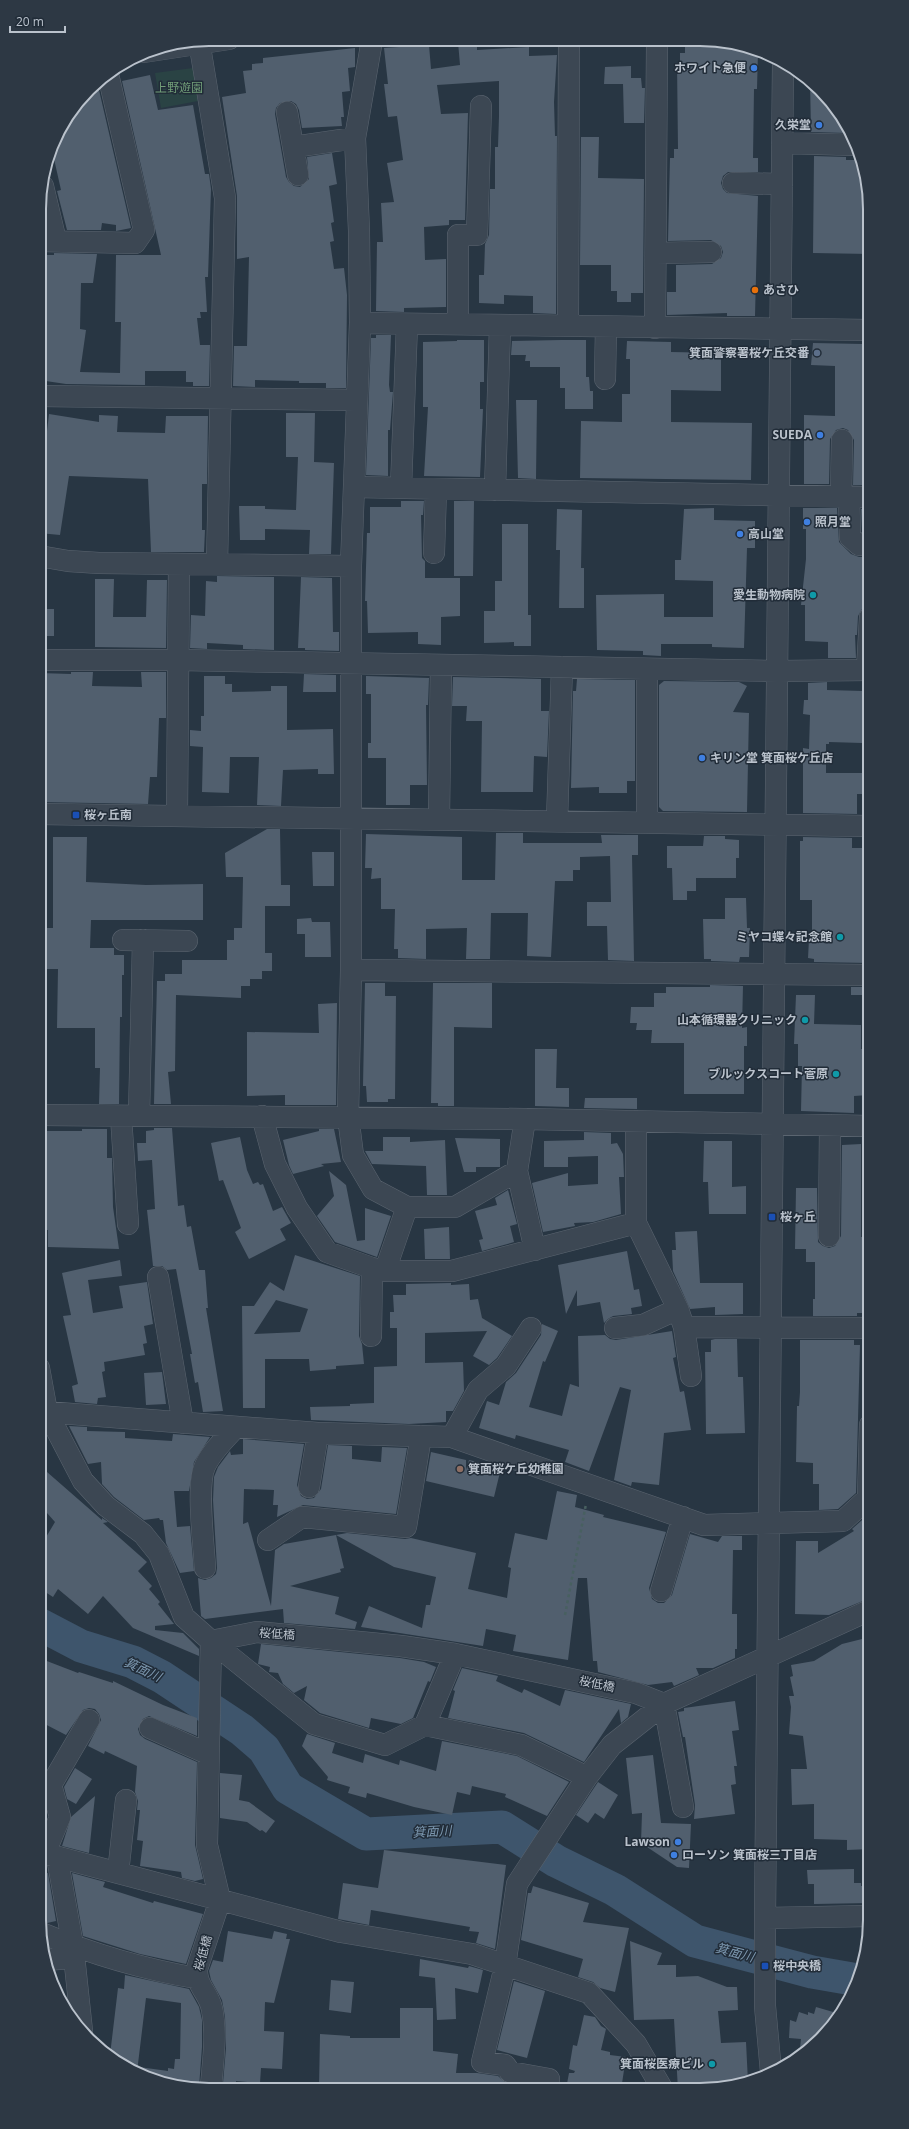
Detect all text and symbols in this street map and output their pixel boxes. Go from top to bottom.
scale bar [10,8,65,34]
text: 20 m [16,13,44,30]
place label: ホワイト急便 [674,59,746,76]
marker: ホワイト急便 [749,63,759,73]
park label: 上野遊園 [155,79,203,96]
place label: 久栄堂 [775,116,811,133]
marker: 久栄堂 [814,120,824,130]
place label: あさひ [763,281,799,298]
marker: あさひ [750,285,760,295]
place label: 箕面警察署桜ケ丘交番 [689,344,810,361]
marker: 箕面警察署桜ケ丘交番 [812,348,822,358]
place label: SUEDA [772,426,813,443]
marker: SUEDA [815,430,825,440]
place label: 照月堂 [815,513,851,530]
marker: 照月堂 [802,517,812,527]
place label: 高山堂 [748,525,784,542]
marker: 高山堂 [735,529,745,539]
place label: 愛生動物病院 [733,586,805,603]
marker: 愛生動物病院 [808,590,818,600]
place label: キリン堂 箕面桜ケ丘店 [710,749,833,766]
marker: キリン堂 箕面桜ケ丘店 [697,753,707,763]
place label: 桜ヶ丘南 [84,806,132,823]
marker: 桜ヶ丘南 [71,810,81,820]
place label: ミヤコ蝶々記念館 [736,928,832,945]
marker: ミヤコ蝶々記念館 [835,932,845,942]
place label: 山本循環器クリニック [677,1011,797,1028]
marker: 山本循環器クリニック [800,1015,810,1025]
place label: ブルックスコート菅原 [708,1065,828,1082]
marker: ブルックスコート菅原 [831,1069,841,1079]
place label: 桜ヶ丘 [780,1208,816,1225]
marker: 桜ヶ丘 [767,1212,777,1222]
place label: 箕面桜ケ丘幼稚園 [468,1460,564,1477]
marker: 箕面桜ケ丘幼稚園 [455,1464,465,1474]
street label: 桜低橋 [258,1624,296,1643]
water label: 箕面川 [122,1653,166,1686]
street label: 桜低橋 [578,1671,616,1696]
water label: 箕面川 [412,1821,454,1841]
place label: Lawson [624,1833,670,1850]
marker: Lawson [673,1837,683,1847]
place label: ローソン 箕面桜三丁目店 [682,1846,817,1863]
marker: ローソン 箕面桜三丁目店 [669,1850,679,1860]
street label: 桜低橋 [189,1933,216,1973]
water label: 箕面川 [714,1938,758,1966]
place label: 桜中央橋 [773,1957,822,1974]
marker: 桜中央橋 [760,1961,770,1971]
place label: 箕面桜医療ビル [620,2055,704,2072]
marker: 箕面桜医療ビル [707,2059,717,2069]

